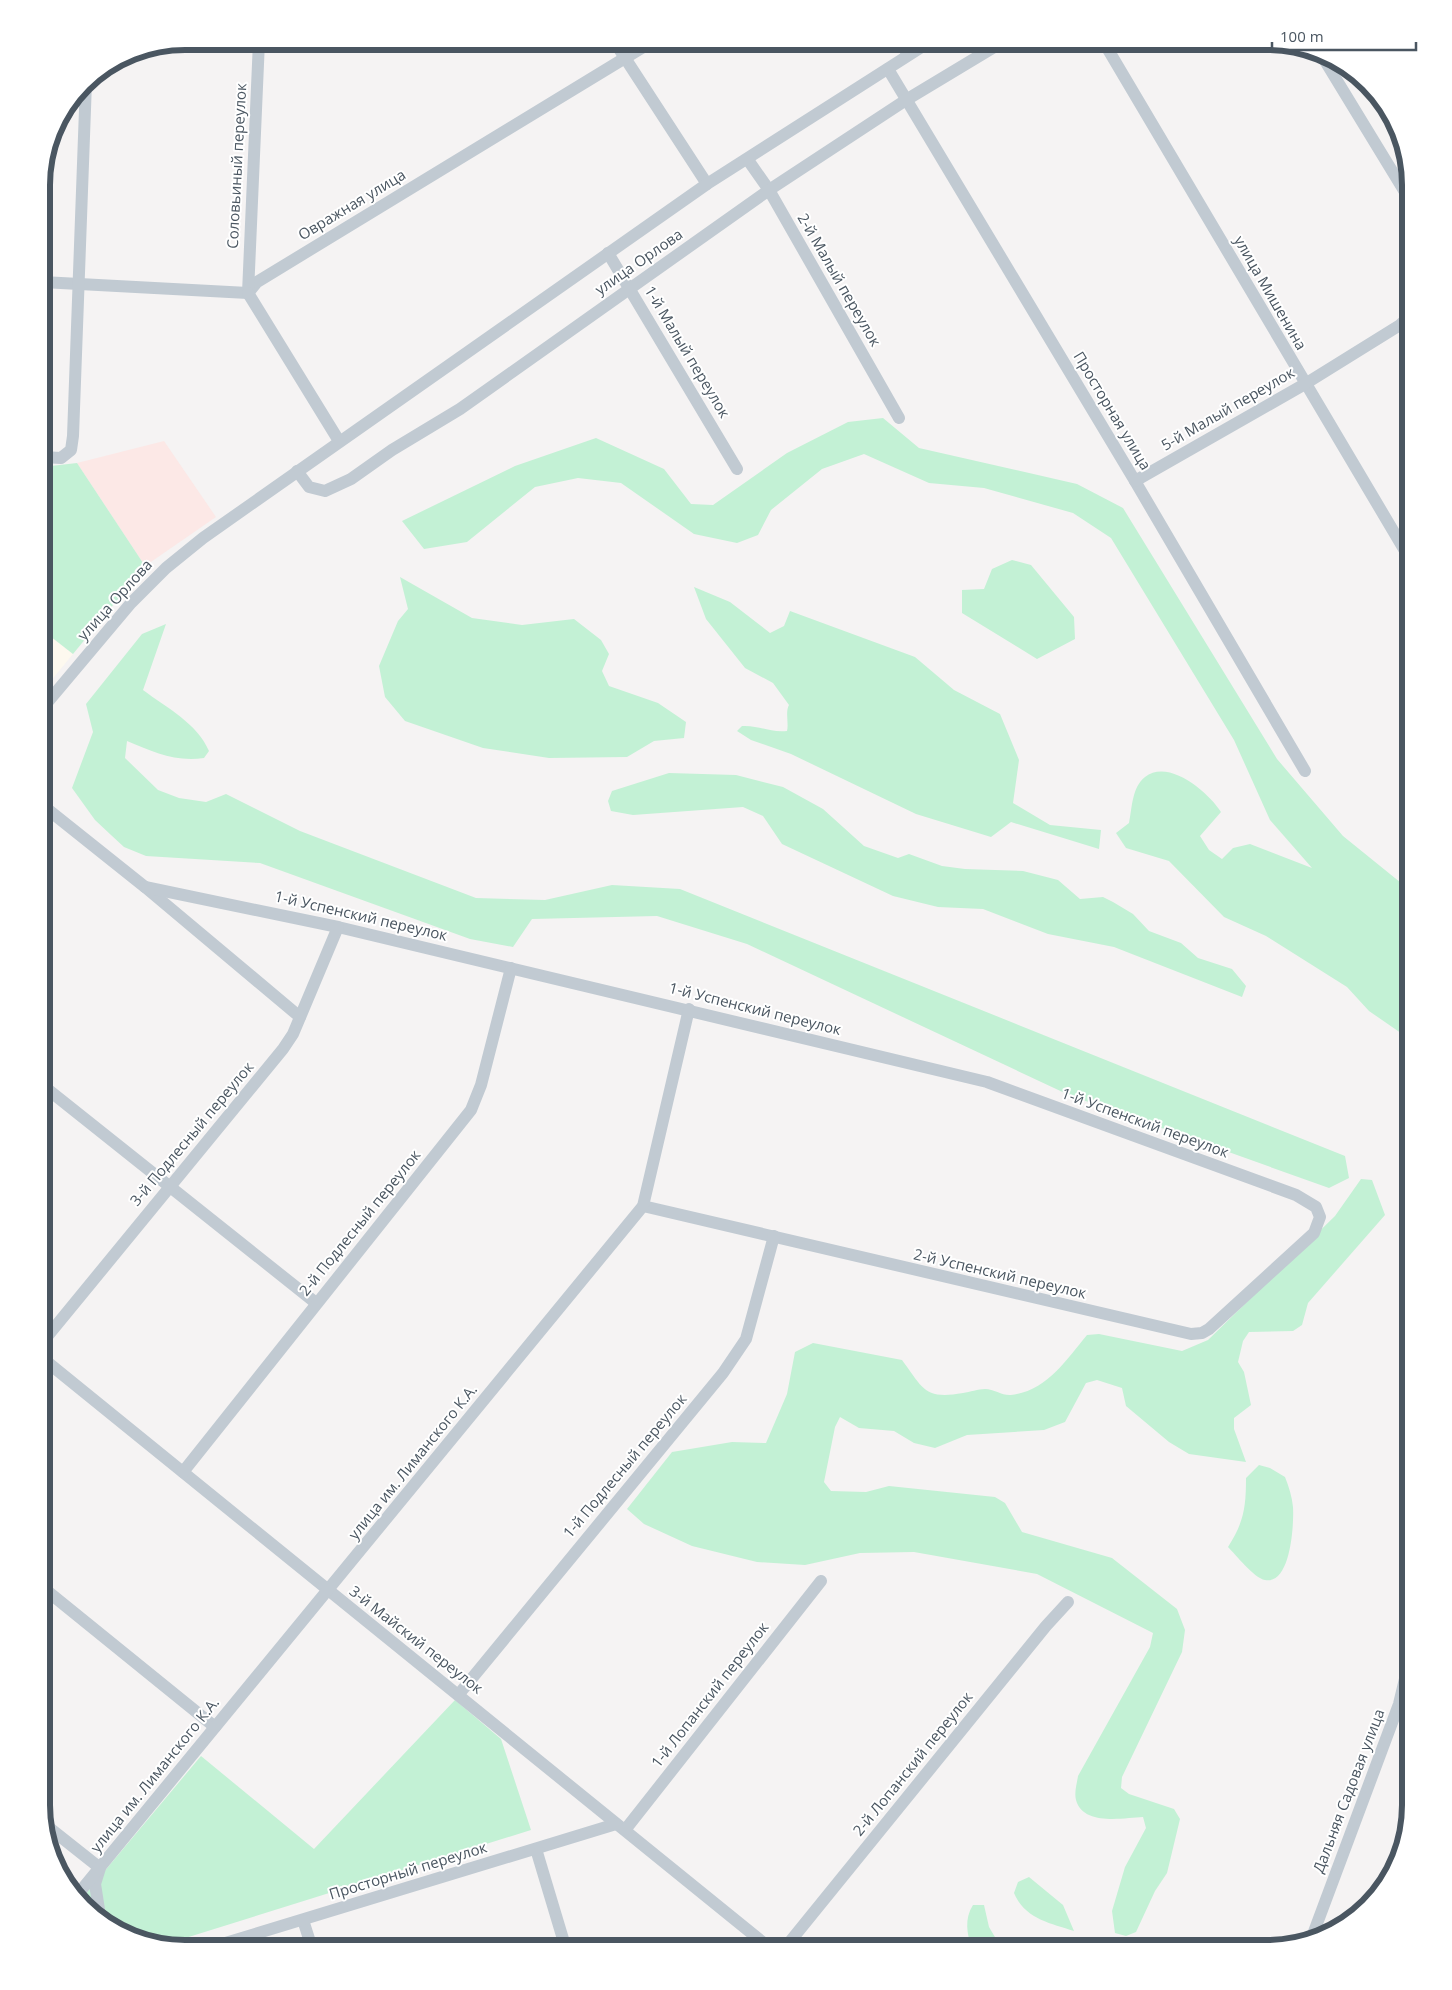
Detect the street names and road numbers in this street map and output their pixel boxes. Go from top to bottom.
street label: Соловьиный переулок [222,82,250,249]
street label: Овражная улица [294,164,409,244]
street label: 2-й Малый переулок [794,209,886,350]
street label: улица Орлова [591,224,686,299]
street label: улица Мишенина [1230,232,1312,353]
street label: 1-й Малый переулок [641,282,735,421]
street label: Просторная улица [1070,347,1156,473]
street label: 5-й Малый переулок [1157,362,1298,454]
street label: улица Орлова [72,554,156,644]
street label: 1-й Успенский переулок [273,885,450,945]
street label: 1-й Успенский переулок [667,977,844,1039]
street label: 3-й Подлесный переулок [125,1057,258,1210]
street label: 1-й Успенский переулок [1059,1082,1232,1162]
street label: 2-й Подлесный переулок [294,1145,424,1299]
street label: 2-й Успенский переулок [912,1243,1089,1303]
street label: улица им. Лиманского К.А. [343,1380,481,1543]
street label: 1-й Подлесный переулок [558,1389,691,1542]
street label: 3-й Майский переулок [346,1581,488,1698]
street label: 1-й Лопанский переулок [646,1617,773,1771]
street label: 2-й Лопанский переулок [848,1687,977,1839]
street label: улица им. Лиманского К.А. [85,1693,223,1856]
street label: Дальняя Садовая улица [1308,1706,1389,1875]
street label: Просторный переулок [326,1836,489,1904]

